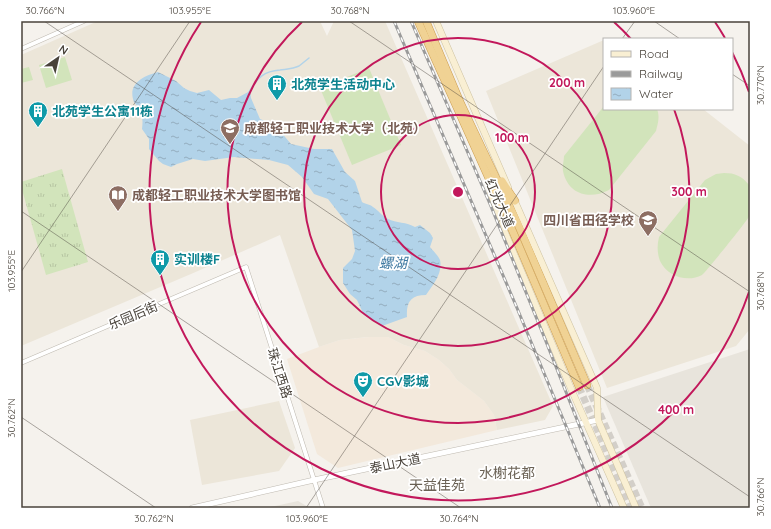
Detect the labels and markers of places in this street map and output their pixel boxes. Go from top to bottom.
building icon: 北苑学生活动中心 [266,73,288,101]
place label: 北苑学生活动中心 [291,76,395,92]
building icon: 北苑学生公寓11栋 [27,100,49,128]
place label: 北苑学生公寓11栋 [52,103,153,119]
school or university icon: 成都轻工职业技术大学（北苑） [219,117,241,145]
place label: 成都轻工职业技术大学（北苑） [244,120,426,136]
library icon: 成都轻工职业技术大学图书馆 [107,184,129,212]
centre of rings [451,185,465,199]
place label: 成都轻工职业技术大学图书馆 [132,187,301,203]
school or university icon: 四川省田径学校 [637,209,659,237]
place label: 四川省田径学校 [543,212,634,228]
building icon: 实训楼F [149,248,171,276]
place label: 实训楼F [174,251,220,267]
theatre icon: CGV影城 [352,370,374,398]
place label: CGV影城 [377,373,429,389]

